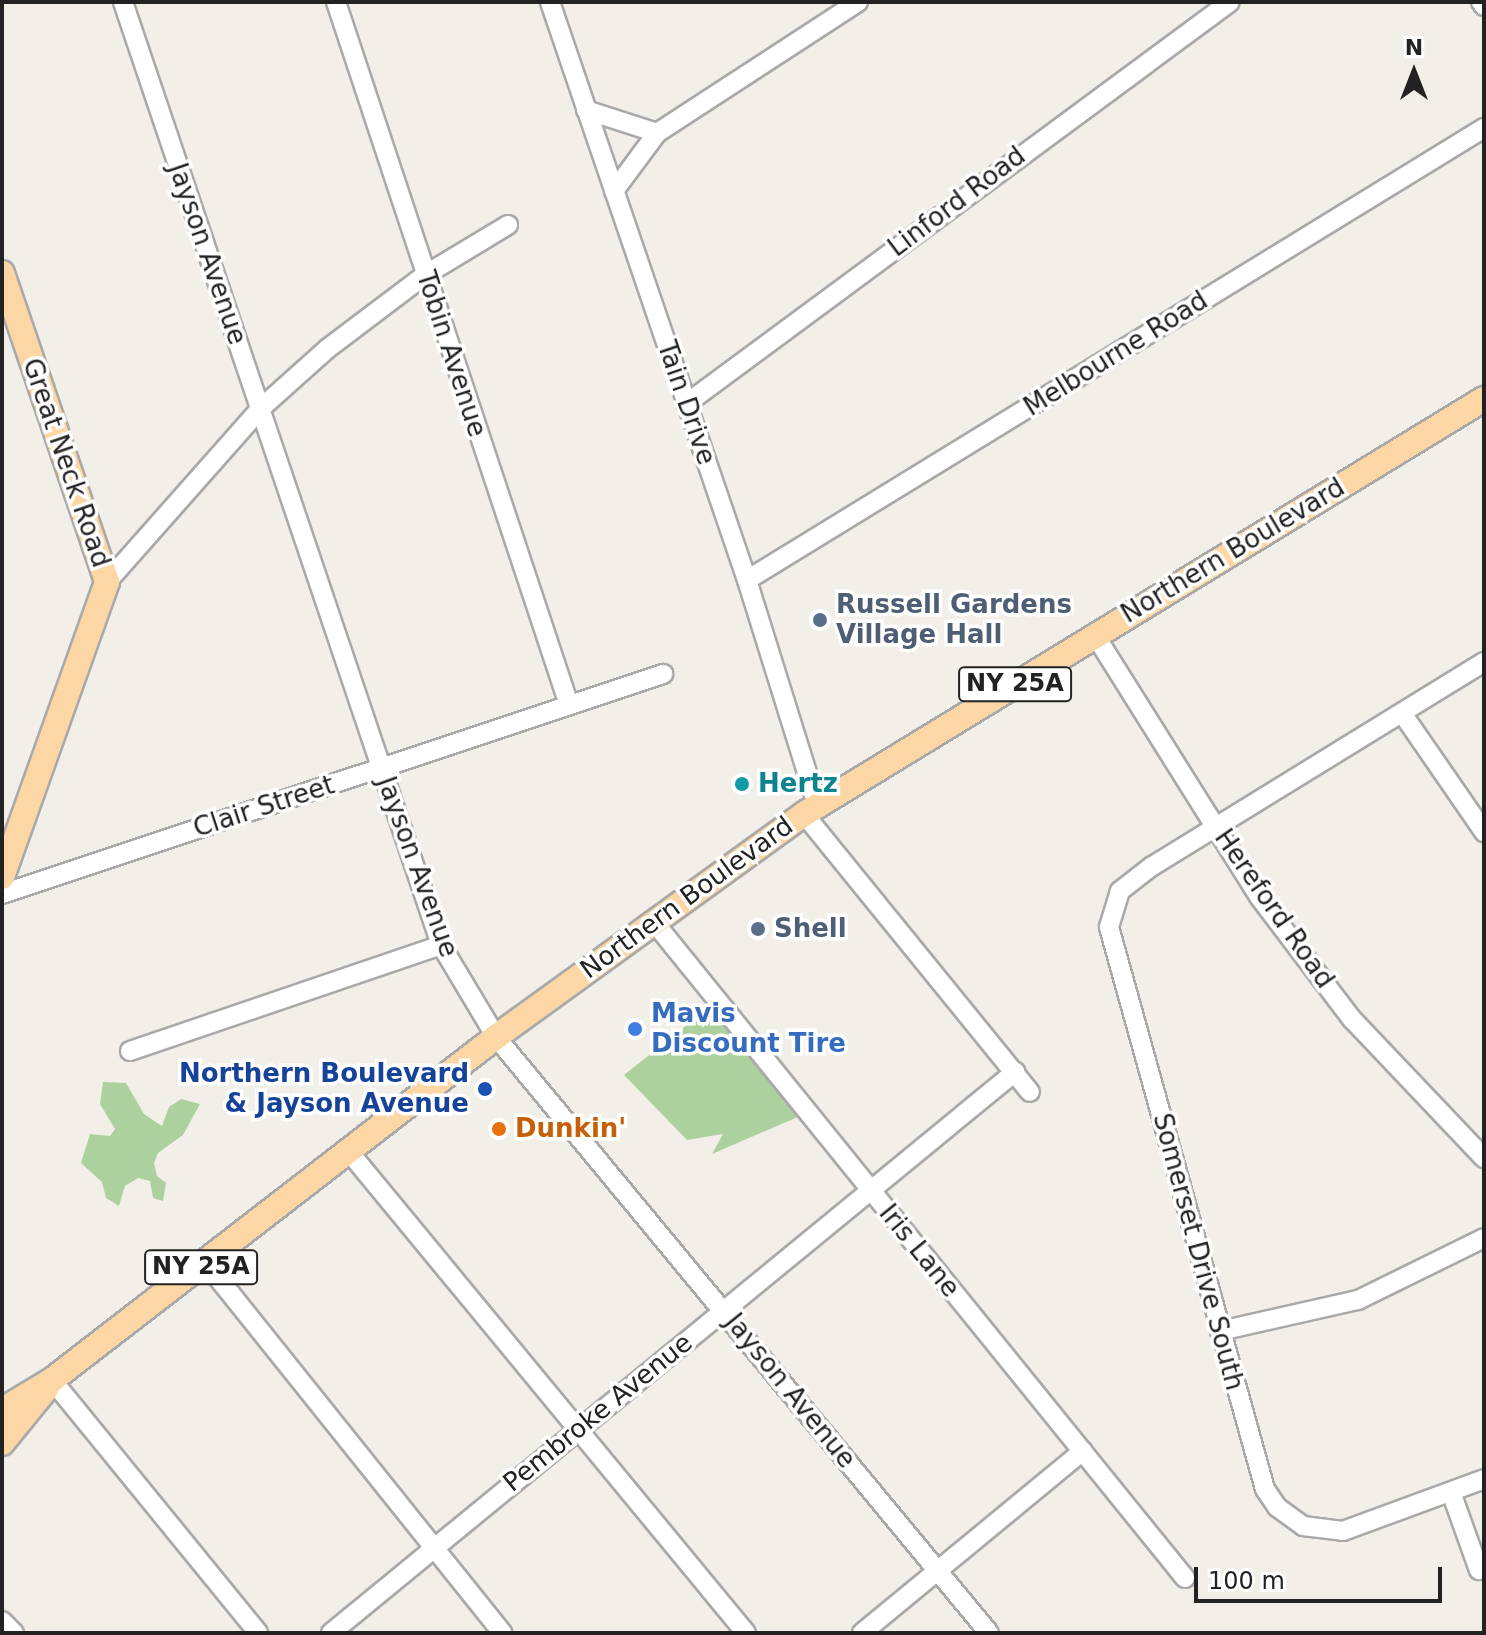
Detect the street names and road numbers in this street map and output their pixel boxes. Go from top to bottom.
street label: Linford Road [882,140,1032,264]
street label: Jayson Avenue [161,159,253,349]
street label: Tobin Avenue [410,267,492,441]
street label: Melbourne Road [1018,285,1214,423]
street label: Tain Drive [650,337,722,469]
street label: Great Neck Road [16,354,116,572]
street label: Northern Boulevard [1116,472,1350,630]
road number: NY 25A [957,664,1073,704]
street label: Clair Street [190,770,338,844]
street label: Jayson Avenue [370,772,464,962]
street label: Northern Boulevard [575,810,799,986]
street label: Hereford Road [1208,823,1340,995]
street label: Somerset Drive South [1146,1110,1250,1394]
street label: Iris Lane [872,1198,966,1304]
road number: NY 25A [143,1247,259,1287]
street label: Jayson Avenue [718,1307,862,1475]
street label: Pembroke Avenue [497,1327,699,1499]

